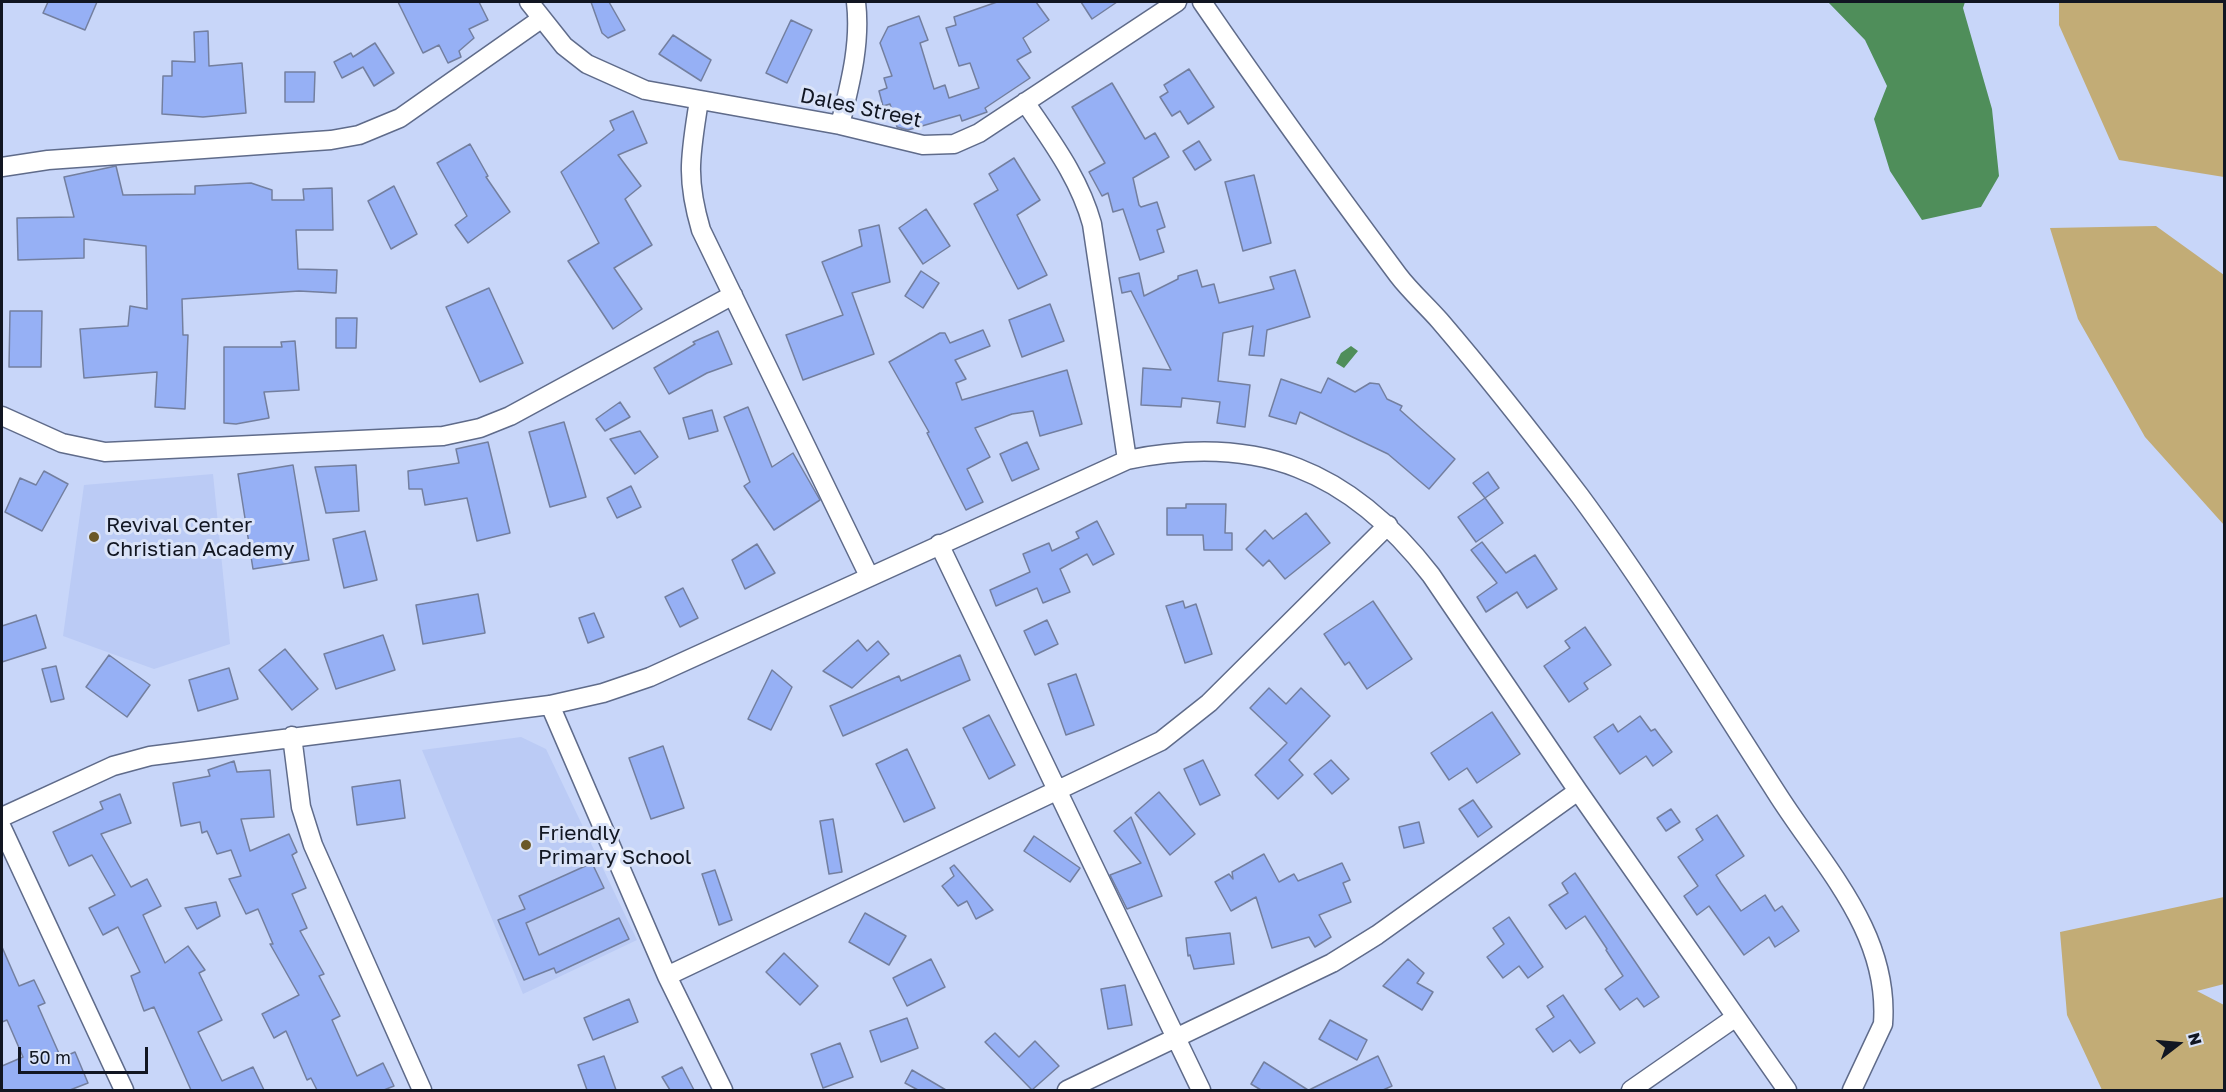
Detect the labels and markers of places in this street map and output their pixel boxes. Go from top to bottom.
place label: Revival Center Christian Academy [106,512,294,562]
marker: Revival Center Christian Academy [87,530,101,544]
place label: Friendly Primary School [538,820,692,870]
marker: Friendly Primary School [519,838,533,852]

